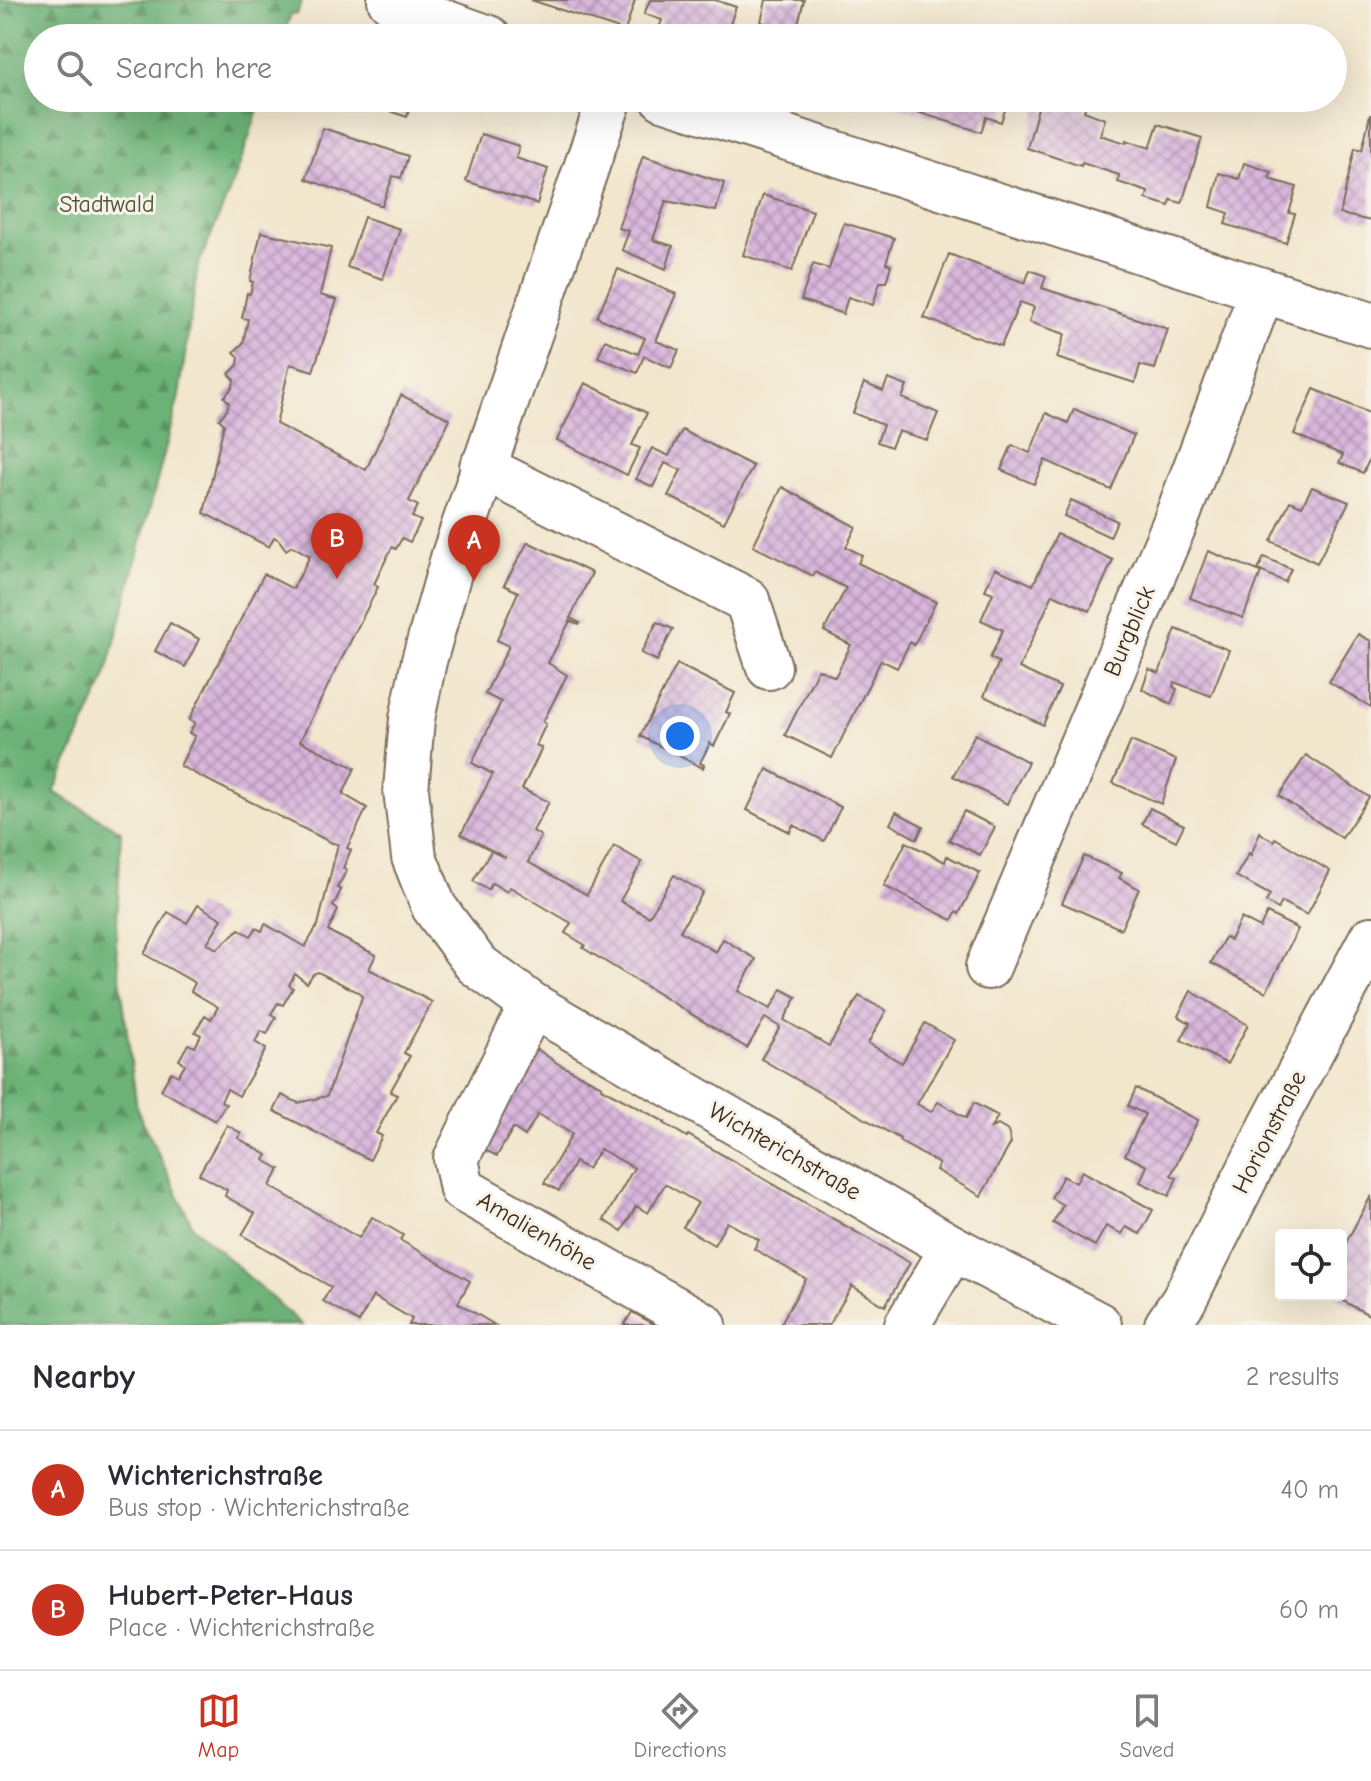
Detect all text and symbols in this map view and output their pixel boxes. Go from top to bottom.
search box [24,24,1347,112]
icon: search [52,46,96,90]
text: Search here [116,51,272,86]
park label: Stadtwald [59,190,155,218]
pin: B [311,513,363,579]
pin: A [448,515,500,581]
street label: Burgblick [1097,581,1161,680]
your location [660,716,700,756]
street label: Horionstraße [1226,1066,1312,1198]
street label: Wichterichstraße [704,1096,866,1206]
street label: Amalienhöhe [473,1186,601,1276]
map controls [1275,1229,1347,1301]
button: locate [1275,1229,1347,1301]
text: Nearby [32,1357,135,1397]
text: 2 results [1246,1362,1339,1392]
text: Wichterichstraße [108,1458,323,1493]
text: A [51,1475,65,1505]
text: 40 m [1280,1475,1339,1505]
text: Bus stop · Wichterichstraße [108,1493,409,1523]
text: Hubert-Peter-Haus [108,1578,353,1613]
text: B [50,1595,66,1625]
text: 60 m [1279,1595,1339,1625]
text: Place · Wichterichstraße [108,1613,375,1643]
tab: Map [197,1689,241,1763]
tab: Directions [634,1689,727,1763]
tab: Saved [1120,1689,1174,1763]

